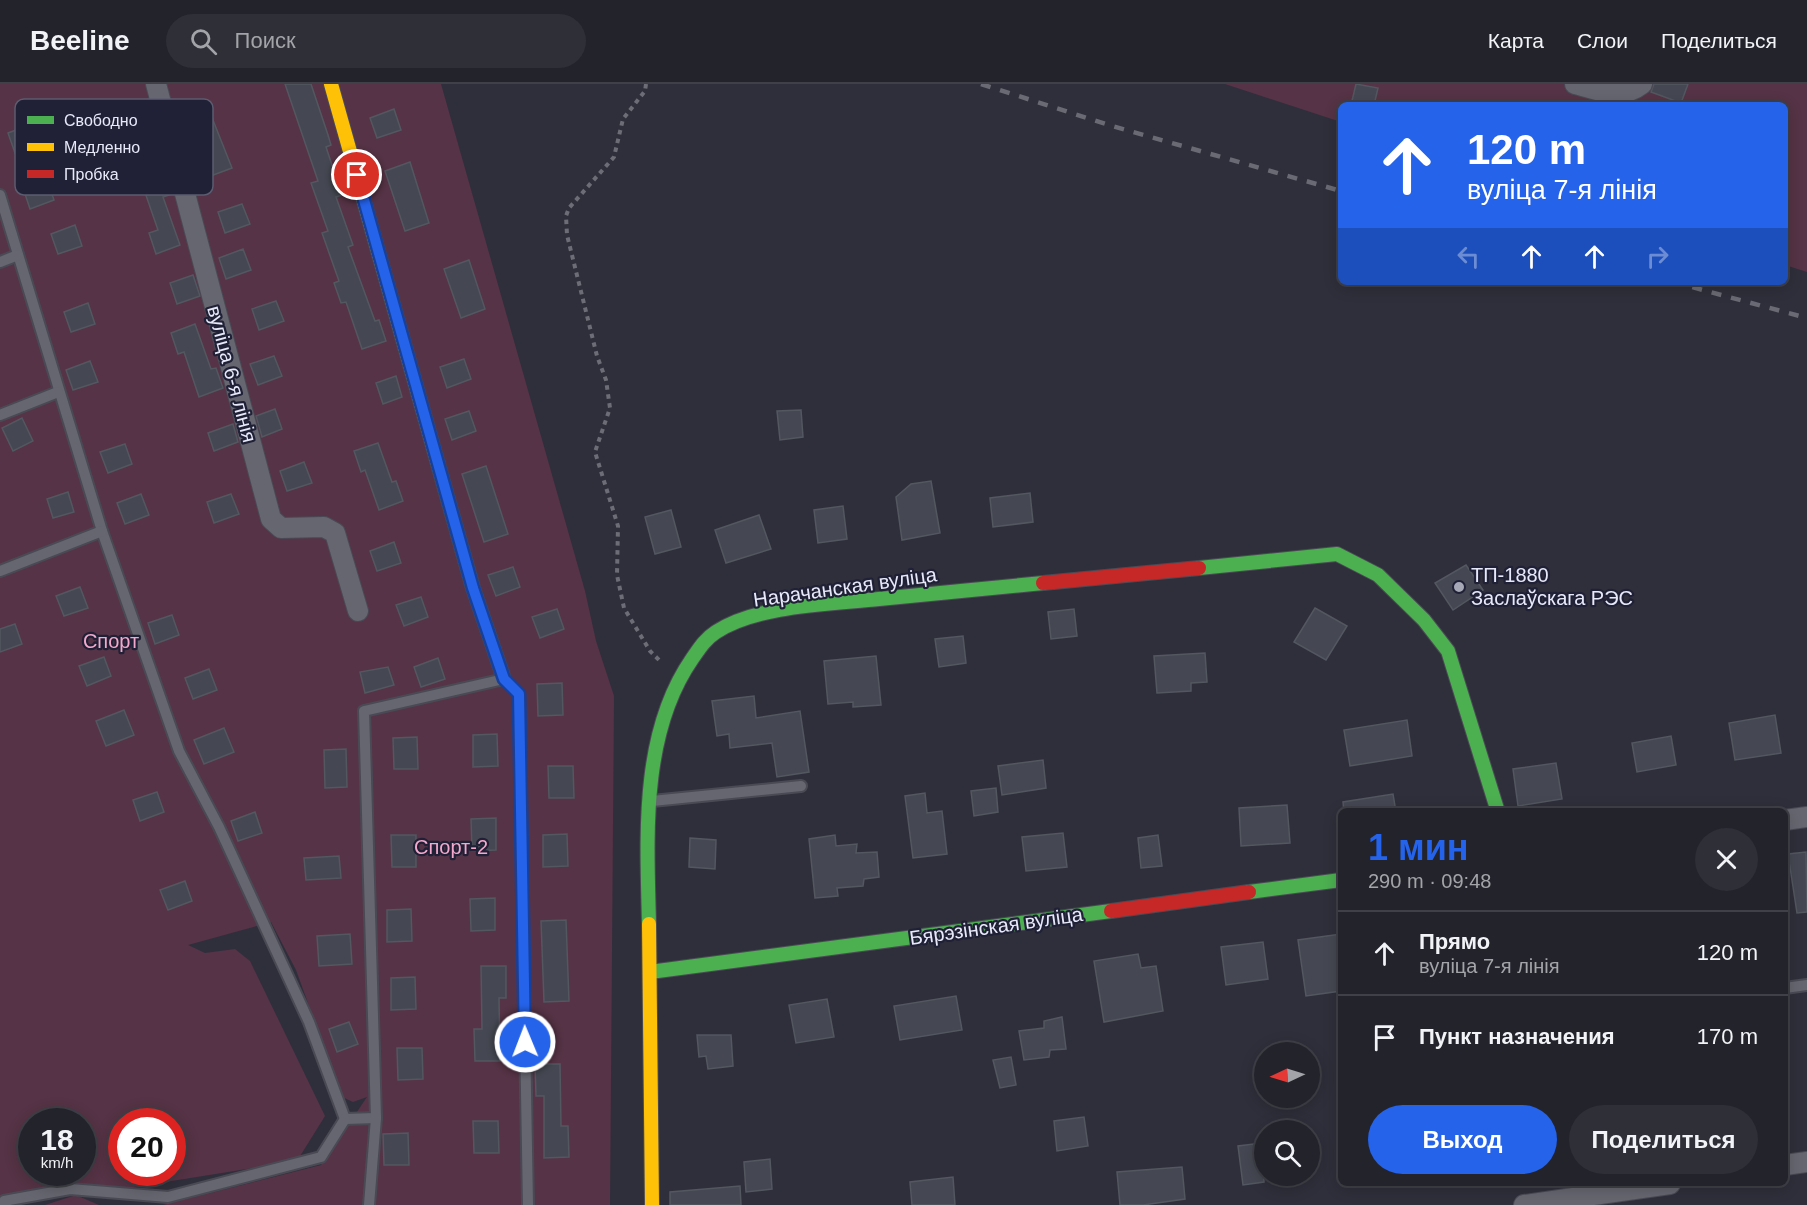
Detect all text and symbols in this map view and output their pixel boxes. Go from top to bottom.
search box [166,14,586,68]
text: Beeline [30,25,130,56]
icon: search [187,25,220,58]
text: Поиск [235,28,296,53]
text: Карта [1488,29,1544,52]
text: Слои [1577,29,1628,52]
text: Поделиться [1661,29,1777,52]
legend [15,99,213,195]
text: Свободно [64,112,138,129]
icon: ahead [1368,126,1446,204]
text: 120 m [1467,126,1586,173]
text: Медленно [64,139,140,156]
pin [331,149,382,200]
icon: arrive [340,158,373,191]
text: Пробка [64,166,119,183]
text: вуліца 7-я лінія [1467,175,1657,205]
icon: left [1452,240,1485,273]
icon: ahead [1515,240,1548,273]
icon: ahead [1578,240,1611,273]
icon: right [1641,240,1674,273]
street label: вуліца 6-я лінія [203,303,261,445]
street label: Нарачанская вуліца [752,563,939,611]
place label: ТП-1880 Заслаўскага РЭС [1471,564,1633,609]
marker: ТП-1880 Заслаўскага РЭС [1452,580,1466,594]
park label: Спорт [83,630,139,652]
text: 1 мин [1368,827,1469,868]
button: close [1695,828,1758,891]
park label: Спорт-2 [414,836,488,858]
text: 290 m · 09:48 [1368,870,1491,892]
street label: Бярэзінская вуліца [908,903,1085,949]
text: Прямо [1419,929,1490,954]
icon: ahead [1368,937,1401,970]
text: 120 m [1697,940,1758,965]
text: вуліца 7-я лінія [1419,955,1560,977]
position arrow [493,1010,557,1074]
icon: arrive [1368,1021,1401,1054]
text: Пункт назначения [1419,1024,1615,1049]
text: 170 m [1697,1024,1758,1049]
north arrow [1254,1042,1320,1108]
map controls [1254,1042,1320,1186]
button: Выход [1368,1105,1557,1174]
button: Поделиться [1569,1105,1758,1174]
speed limit sign: 20 [108,1108,186,1186]
button: search [1254,1120,1320,1186]
text: 18 [40,1123,74,1156]
text: km/h [41,1154,73,1171]

